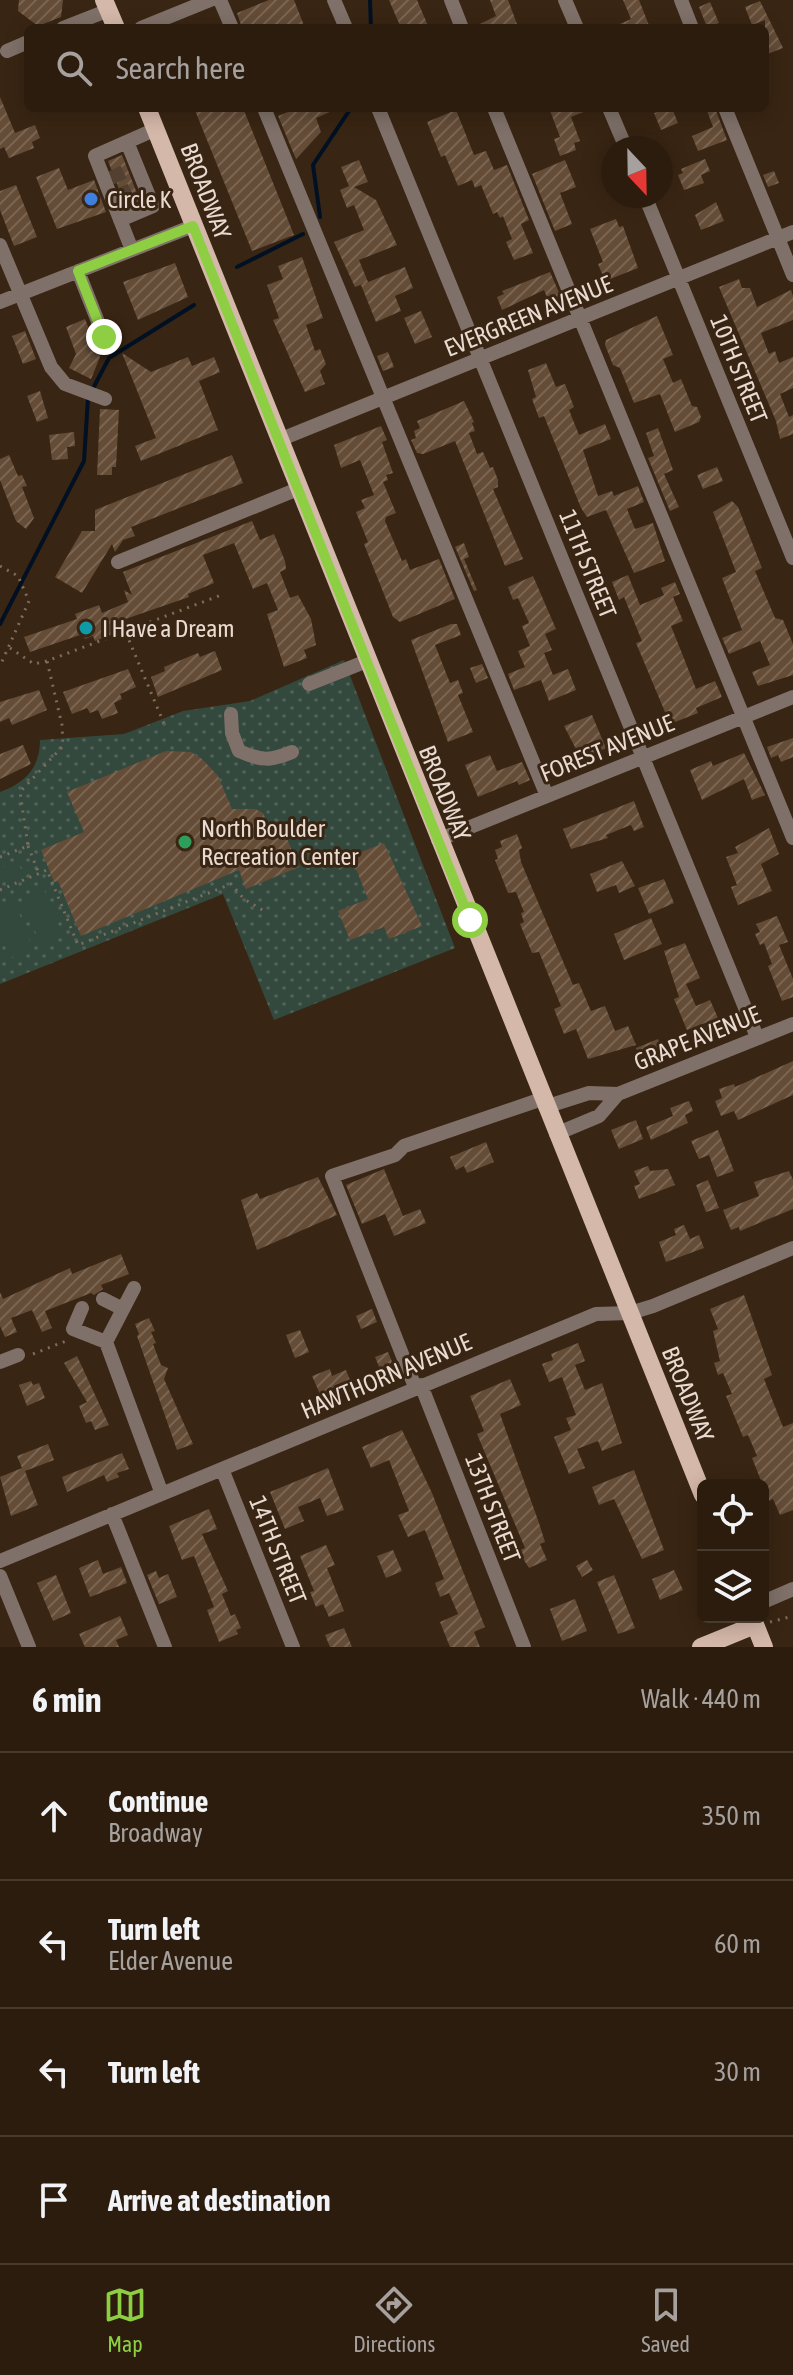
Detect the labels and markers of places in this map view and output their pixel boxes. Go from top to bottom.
place label: Circle K [107,186,172,213]
marker: Circle K [82,190,100,208]
place label: I Have a Dream [102,615,235,642]
marker: I Have a Dream [77,619,95,637]
place label: North Boulder Recreation Center [201,815,359,870]
marker: North Boulder Recreation Center [176,833,194,851]

